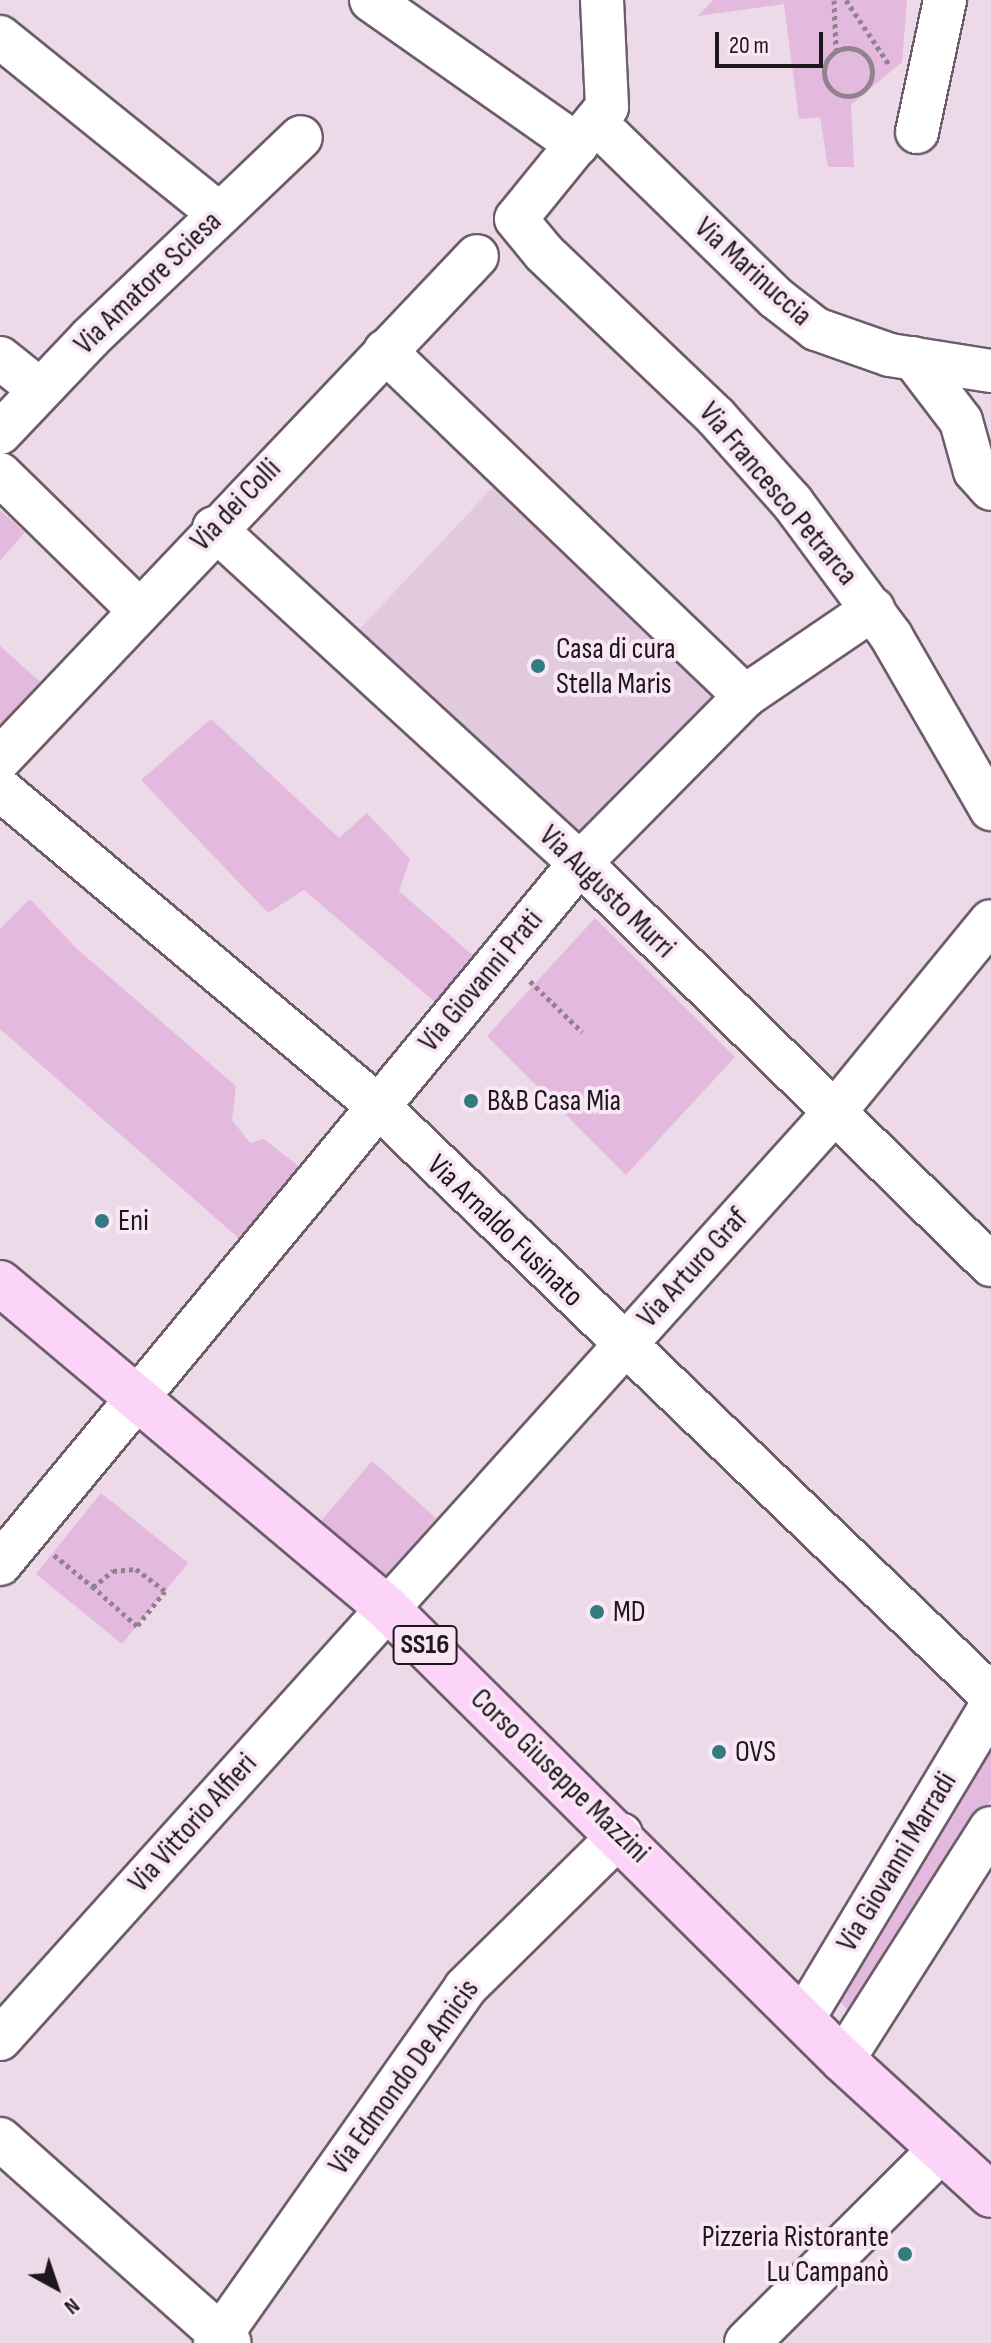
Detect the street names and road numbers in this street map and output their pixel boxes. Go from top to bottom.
street label: Via Amatore Sciesa [67,204,229,362]
street label: Via Marinuccia [687,210,819,334]
street label: Via Francesco Petrarca [691,395,865,593]
street label: Via dei Colli [183,451,289,559]
street label: Via Augusto Murri [531,818,683,966]
street label: Via Giovanni Prati [411,903,551,1059]
street label: Via Arnaldo Fusinato [419,1148,591,1314]
street label: Via Arturo Graf [630,1201,756,1335]
road number: SS16 [391,1621,459,1669]
street label: Corso Giuseppe Mazzini [463,1681,657,1871]
street label: Via Vittorio Alfieri [121,1746,265,1900]
street label: Via Giovanni Marradi [829,1766,965,1958]
street label: Via Edmondo De Amicis [321,1972,487,2182]

